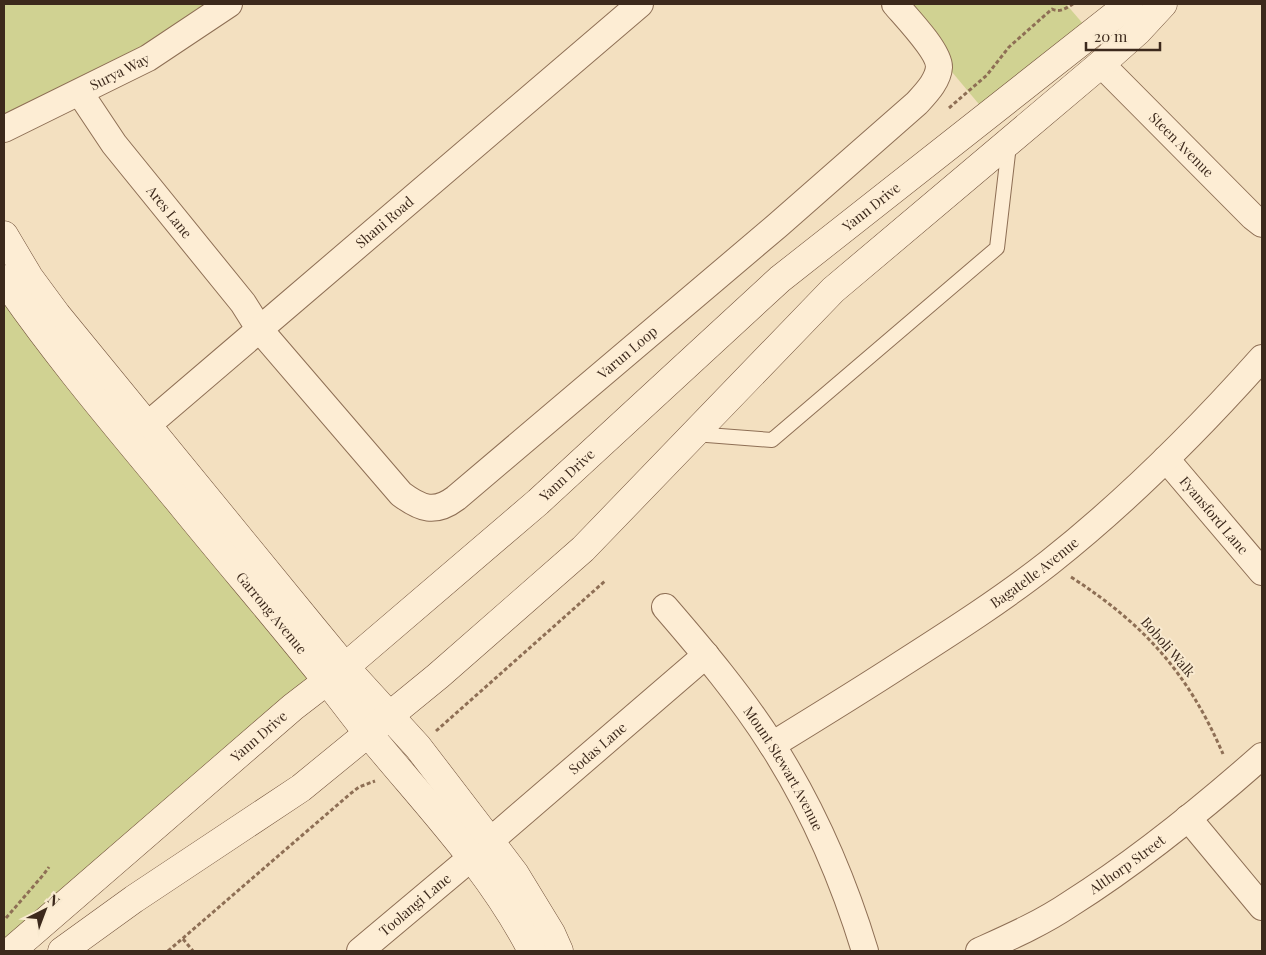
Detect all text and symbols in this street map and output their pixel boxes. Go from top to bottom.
scale bar [1086,20,1160,52]
text: 20 m [1094,26,1128,46]
street label: Surya Way [86,49,153,94]
street label: Steen Avenue [1145,108,1218,181]
street label: Yann Drive [837,178,904,236]
street label: Ares Lane [142,181,197,242]
street label: Shani Road [351,192,417,252]
street label: Varun Loop [592,321,661,384]
street label: Yann Drive [534,444,599,506]
street label: Fyansford Lane [1176,472,1253,558]
street label: Bagatelle Avenue [986,533,1082,612]
street label: Garrong Avenue [232,568,312,658]
street label: Boboli Walk [1137,613,1200,681]
street label: Mount Stewart Avenue [740,702,828,834]
street label: Yann Drive [226,706,291,766]
street label: Sodas Lane [564,718,630,778]
street label: Althorp Street [1084,830,1170,899]
street label: Toolangi Lane [375,869,455,940]
north arrow [20,885,70,935]
text: N [44,890,64,910]

